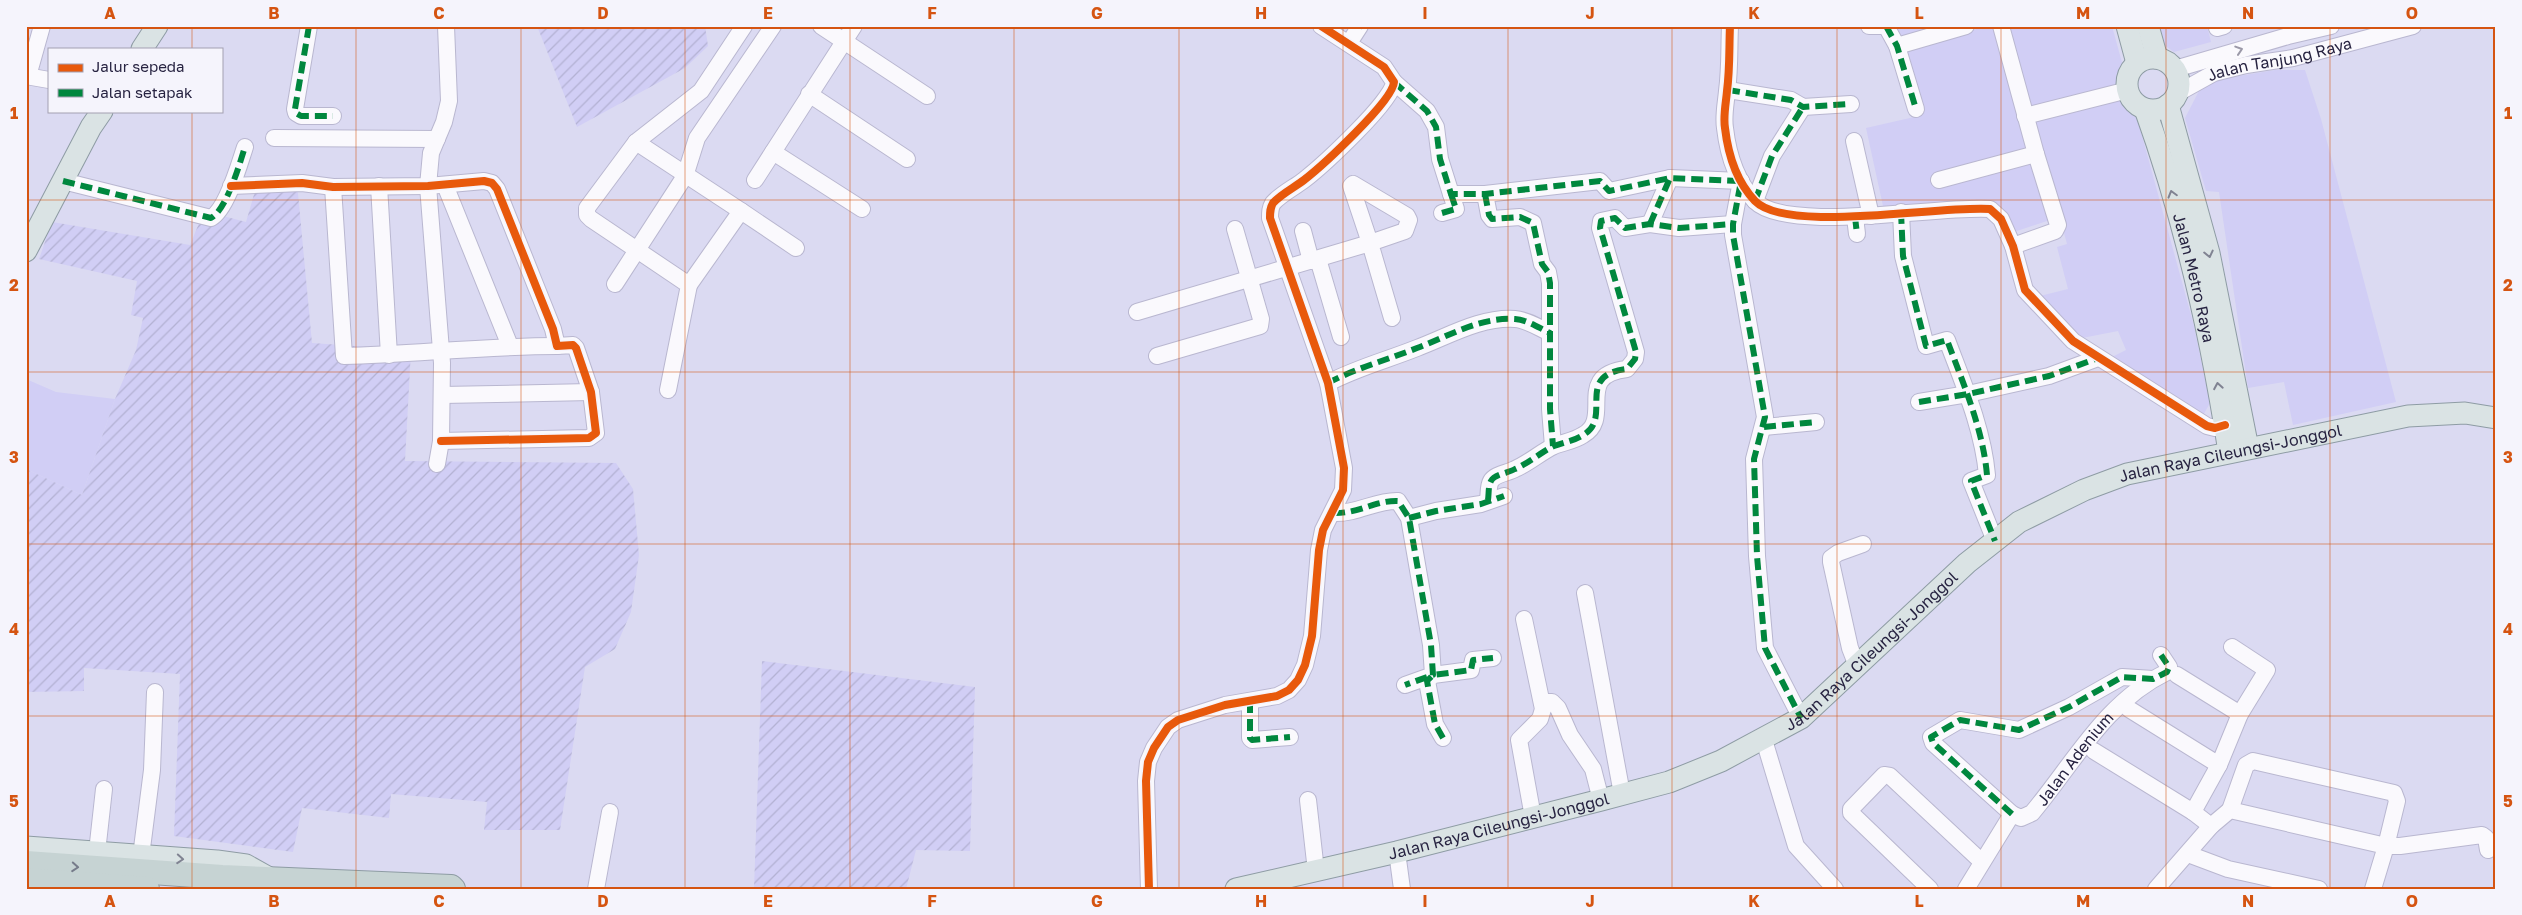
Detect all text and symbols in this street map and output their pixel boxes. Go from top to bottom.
text: A [104,3,116,23]
text: B [268,3,280,23]
text: C [433,3,445,23]
text: D [597,3,609,23]
text: E [763,3,773,23]
text: F [927,3,937,23]
text: G [1091,3,1103,23]
text: H [1255,3,1267,23]
text: I [1422,3,1428,23]
text: J [1585,3,1595,23]
text: K [1748,3,1760,23]
text: L [1914,3,1924,23]
text: M [2076,3,2090,23]
text: N [2242,3,2254,23]
text: O [2406,3,2418,23]
street label: Jalan Tanjung Raya [2203,33,2354,85]
one-way arrow [2234,46,2242,56]
legend [48,48,222,112]
text: Jalur sepeda [92,57,185,75]
text: Jalan setapak [92,83,193,101]
text: 1 [10,103,18,123]
text: 1 [2504,103,2512,123]
one-way arrow [2168,191,2178,199]
street label: Jalan Metro Raya [2169,211,2219,344]
one-way arrow [2203,249,2214,258]
text: 2 [9,275,19,295]
text: 2 [2503,275,2513,295]
one-way arrow [2213,382,2223,391]
street label: Jalan Raya Cileungsi-Jonggol [2116,420,2344,486]
text: 3 [9,447,19,467]
text: 3 [2503,447,2513,467]
street label: Jalan Raya Cileungsi-Jonggol [1782,567,1962,735]
text: 4 [9,619,19,639]
text: 4 [2503,619,2513,639]
street label: Jalan Adenium [2032,708,2118,810]
street label: Jalan Raya Cileungsi-Jonggol [1386,788,1611,864]
text: 5 [9,791,19,811]
text: 5 [2503,791,2513,811]
one-way arrow [176,853,184,864]
one-way arrow [71,861,79,872]
text: A [104,891,116,911]
text: B [268,891,280,911]
text: C [433,891,445,911]
text: D [597,891,609,911]
text: E [763,891,773,911]
text: F [927,891,937,911]
text: G [1091,891,1103,911]
text: H [1255,891,1267,911]
text: I [1422,891,1428,911]
text: J [1585,891,1595,911]
text: K [1748,891,1760,911]
text: L [1914,891,1924,911]
text: M [2076,891,2090,911]
text: N [2242,891,2254,911]
text: O [2406,891,2418,911]

